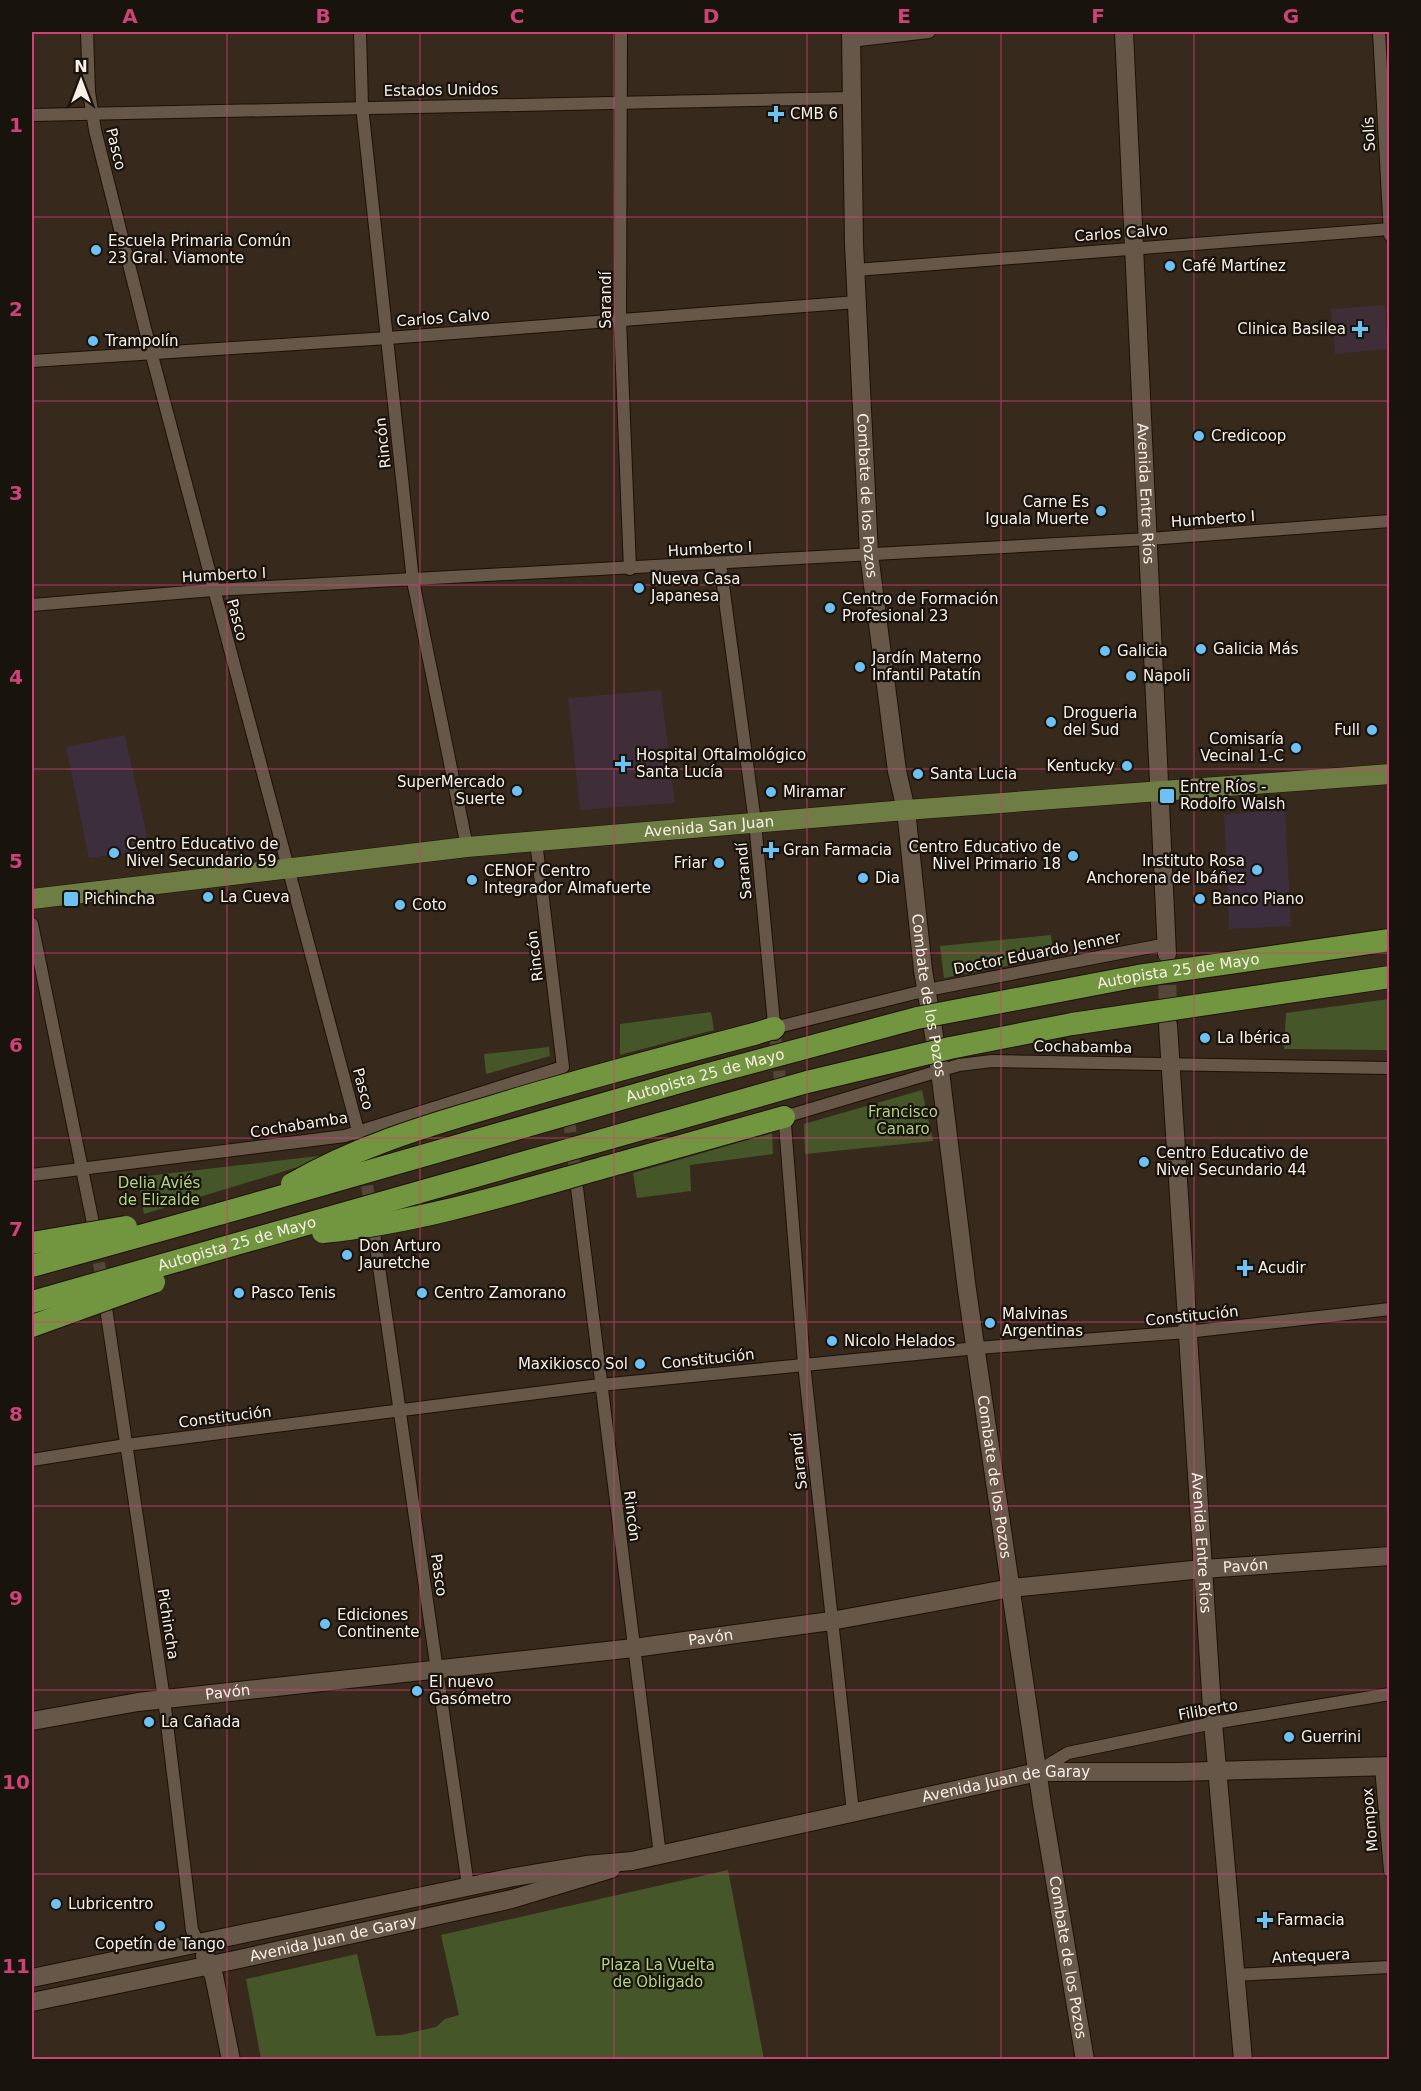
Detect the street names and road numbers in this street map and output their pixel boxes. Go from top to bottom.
street label: Estados Unidos [383,80,499,100]
street label: Solís [1359,116,1379,152]
street label: Pasco [102,126,130,172]
street label: Carlos Calvo [1074,221,1168,245]
street label: Sarandí [597,271,615,329]
street label: Carlos Calvo [396,306,490,330]
street label: Combate de los Pozos [853,413,881,579]
street label: Rincón [371,417,395,469]
street label: Avenida Entre Ríos [1133,423,1158,565]
street label: Humberto I [1170,507,1256,531]
street label: Humberto I [667,538,753,560]
street label: Humberto I [181,564,267,586]
street label: Pasco [223,597,251,643]
street label: Avenida San Juan [643,812,775,841]
street label: Sarandí [732,841,755,900]
street label: Combate de los Pozos [908,913,950,1078]
street label: Doctor Eduardo Jenner [952,928,1123,978]
street label: Rincón [523,930,547,982]
street label: Autopista 25 de Mayo [1096,950,1261,993]
street label: Cochabamba [1034,1037,1132,1057]
street label: Autopista 25 de Mayo [624,1045,787,1106]
street label: Pasco [349,1066,377,1112]
street label: Cochabamba [249,1108,349,1142]
street label: Autopista 25 de Mayo [156,1213,318,1275]
street label: Constitución [1145,1302,1239,1330]
street label: Constitución [661,1345,755,1373]
street label: Combate de los Pozos [973,1394,1015,1560]
street label: Constitución [177,1402,273,1432]
street label: Sarandí [787,1431,811,1490]
street label: Avenida Entre Ríos [1188,1472,1215,1614]
street label: Rincón [620,1490,644,1542]
street label: Pasco [427,1553,451,1597]
street label: Pavón [1222,1556,1269,1577]
street label: Pichincha [154,1587,182,1661]
street label: Pavón [687,1626,734,1649]
street label: Pavón [204,1681,251,1704]
street label: Filiberto [1177,1696,1239,1724]
street label: Avenida Juan de Garay [920,1763,1090,1806]
street label: Mompox [1358,1787,1382,1853]
street label: Combate de los Pozos [1045,1874,1090,2040]
street label: Avenida Juan de Garay [248,1911,419,1966]
street label: Antequera [1271,1945,1351,1967]

